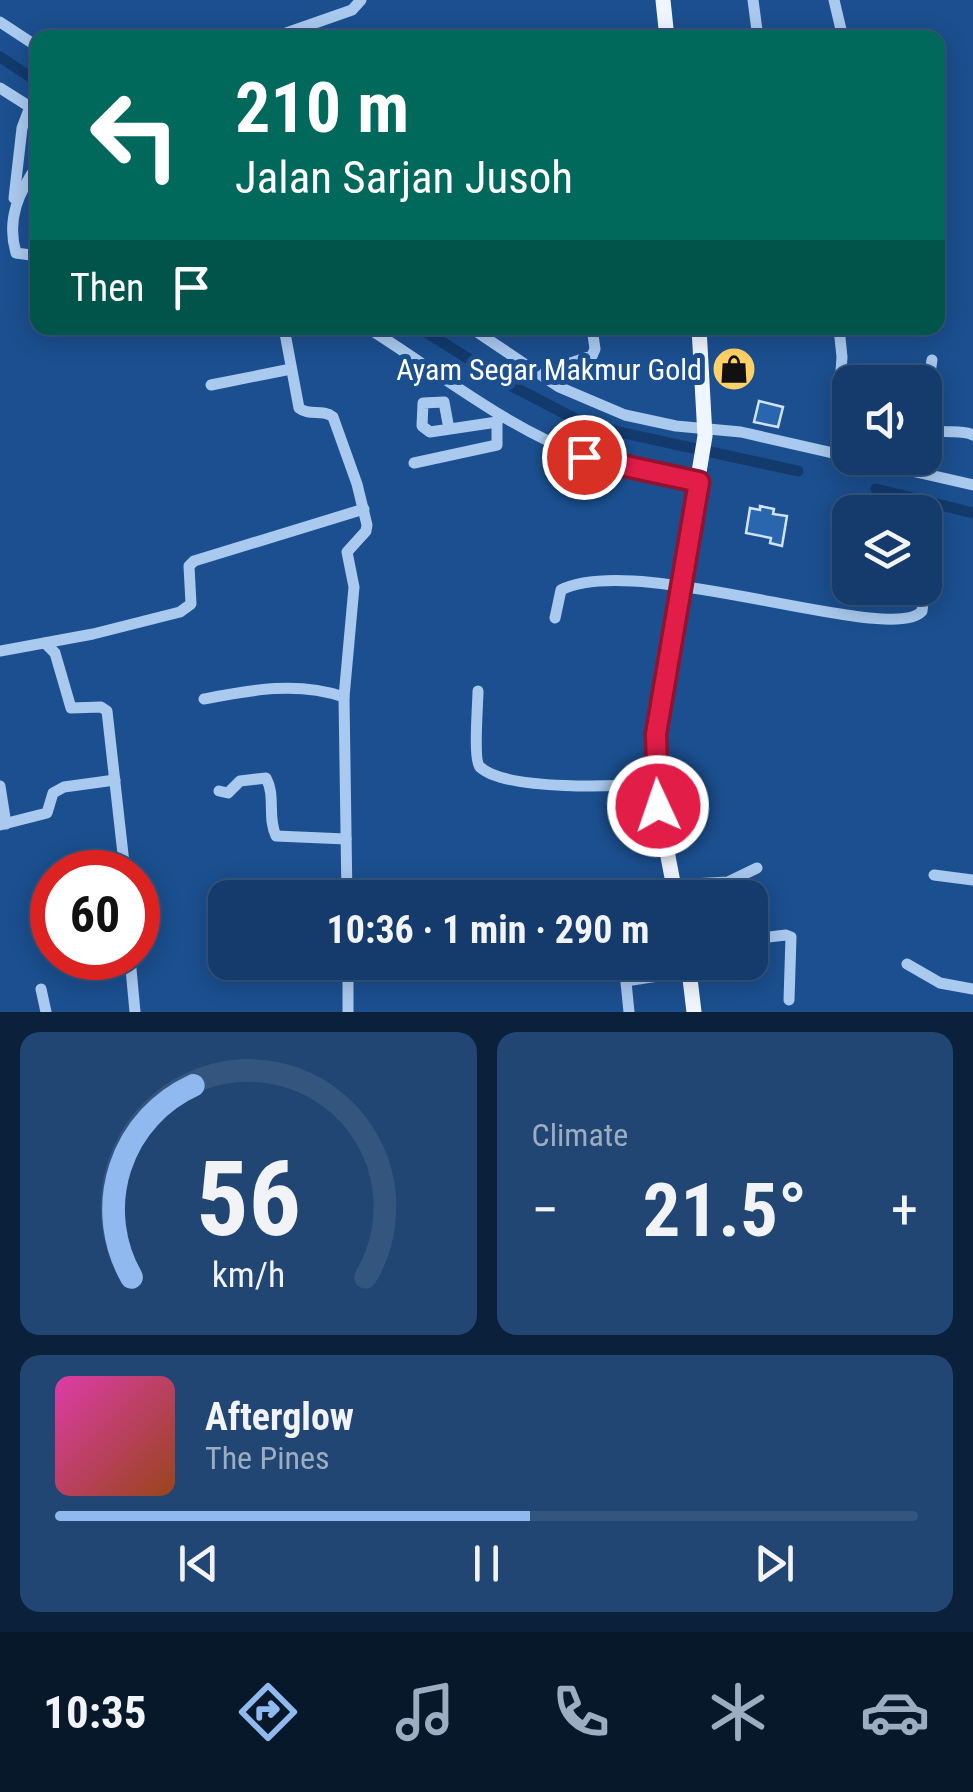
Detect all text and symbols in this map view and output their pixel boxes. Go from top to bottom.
text: 210 m [235,67,409,149]
icon: left [70,70,200,200]
text: Jalan Sarjan Jusoh [235,151,573,204]
icon: arrive [164,260,219,315]
text: Then [70,266,144,310]
shop icon: Ayam Segar Makmur Gold [711,346,757,392]
place label: Ayam Segar Makmur Gold [396,352,702,387]
map controls [832,365,942,605]
button: sound [832,365,942,475]
pin [542,415,627,500]
icon: arrive [557,430,612,485]
button: layers [832,495,942,605]
position arrow [606,754,710,858]
speed limit sign: 60 [30,850,160,980]
text: 10:36 · 1 min · 290 m [327,908,649,952]
text: Climate [532,1116,628,1154]
text: 56 [196,1139,301,1260]
text: 21.5° [643,1166,807,1254]
text: − [532,1178,559,1242]
text: + [891,1178,918,1242]
text: km/h [211,1254,285,1296]
text: Afterglow [205,1395,354,1439]
text: The Pines [205,1439,330,1477]
icon: previous [171,1536,226,1591]
icon: pause [459,1536,514,1591]
icon: next [747,1536,802,1591]
icon: directions [233,1677,303,1747]
icon: music [390,1677,460,1747]
icon: phone [546,1677,616,1747]
icon: climate [703,1677,773,1747]
icon: car [860,1677,930,1747]
text: 10:35 [43,1686,147,1739]

